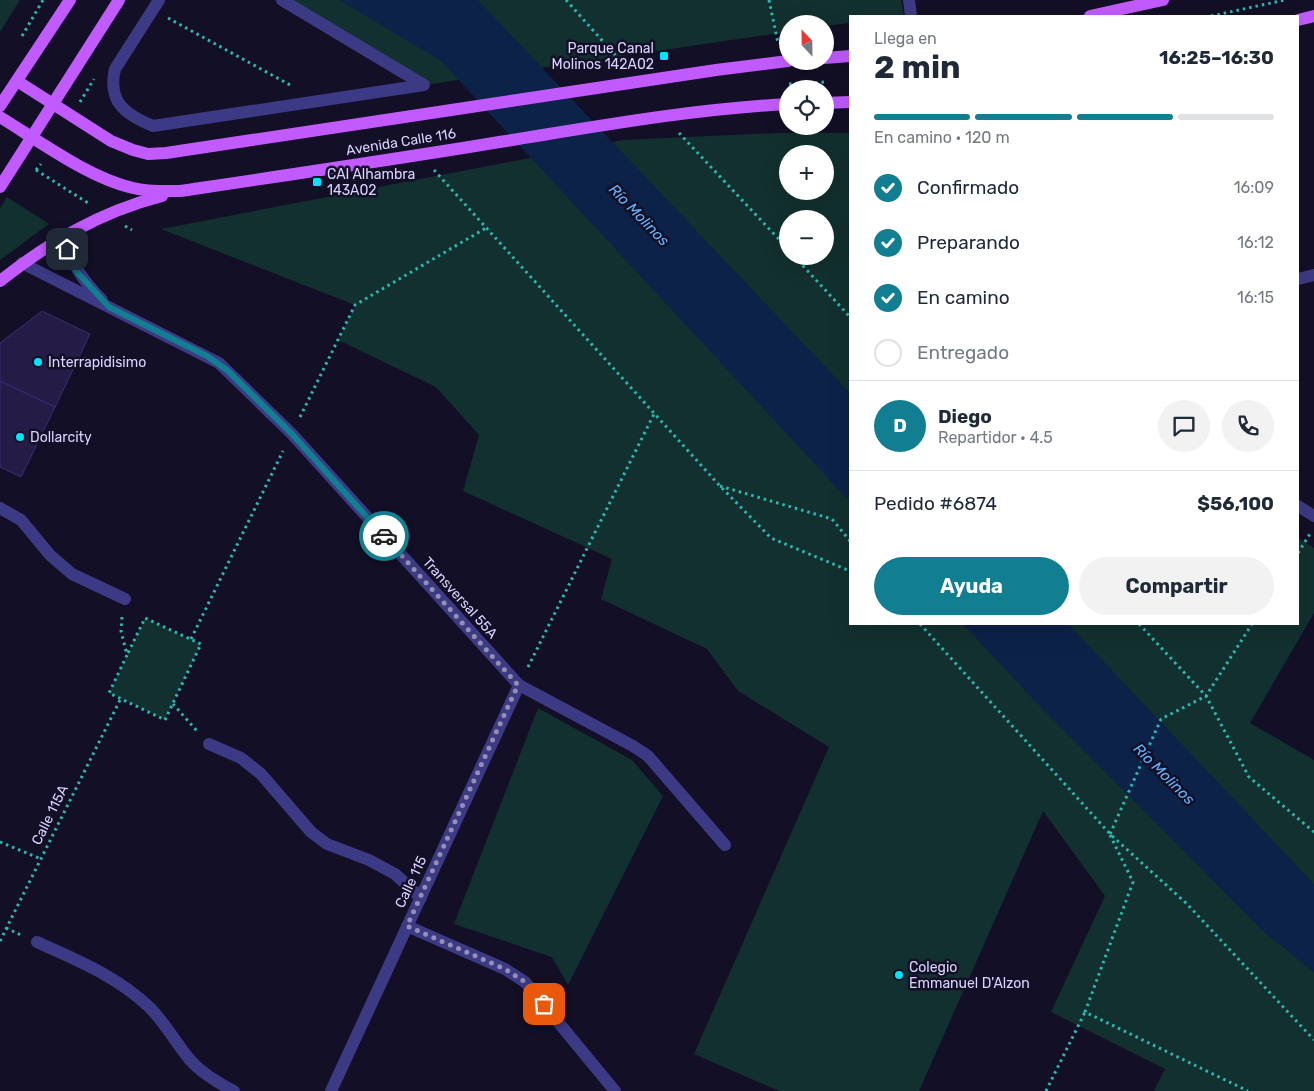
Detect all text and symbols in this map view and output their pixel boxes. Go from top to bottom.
north arrow [779,15,834,70]
map controls [779,15,834,265]
text: Llega en [874,29,937,48]
place label: Parque Canal Molinos 142A02 [552,40,654,73]
text: 16:25–16:30 [1159,46,1274,69]
text: 2 min [874,48,961,86]
marker: Parque Canal Molinos 142A02 [658,50,670,62]
button: locate [779,80,834,135]
street label: Avenida Calle 116 [345,125,457,159]
text: En camino · 120 m [874,128,1010,147]
button: + [779,145,834,200]
place label: CAI Alhambra 143A02 [327,166,415,199]
icon: check [874,174,902,202]
marker: CAI Alhambra 143A02 [311,176,323,188]
text: Confirmado [917,176,1019,199]
text: 16:09 [1234,178,1274,197]
water label: Río Molinos [605,180,673,250]
button: − [779,210,834,265]
pin [46,228,88,270]
icon: check [874,229,902,257]
text: Preparando [917,231,1020,254]
text: 16:12 [1237,233,1274,252]
icon: home [53,235,81,263]
icon: check [874,284,902,312]
text: En camino [917,286,1010,309]
text: 16:15 [1237,288,1274,307]
text: Entregado [917,341,1009,364]
place label: Interrapidisimo [48,354,146,371]
marker: Interrapidisimo [32,356,44,368]
button: chat [1158,400,1210,452]
button: phone [1222,400,1274,452]
text: Diego [938,405,992,428]
text: D [893,414,907,437]
text: Repartidor · 4.5 [938,428,1053,447]
place label: Dollarcity [30,429,92,446]
marker: Dollarcity [14,431,26,443]
text: Pedido #6874 [874,492,997,515]
text: $56,100 [1197,492,1274,515]
courier [359,511,409,561]
icon: car [370,522,398,550]
street label: Transversal 55A [419,554,501,643]
button: Ayuda [874,557,1069,615]
button: Compartir [1079,557,1274,615]
water label: Río Molinos [1130,740,1199,809]
street label: Calle 115A [28,782,72,848]
street label: Calle 115 [392,853,430,911]
place label: Colegio Emmanuel D'Alzon [909,959,1030,992]
marker: Colegio Emmanuel D'Alzon [893,969,905,981]
pin [523,983,565,1025]
icon: bag [530,990,558,1018]

